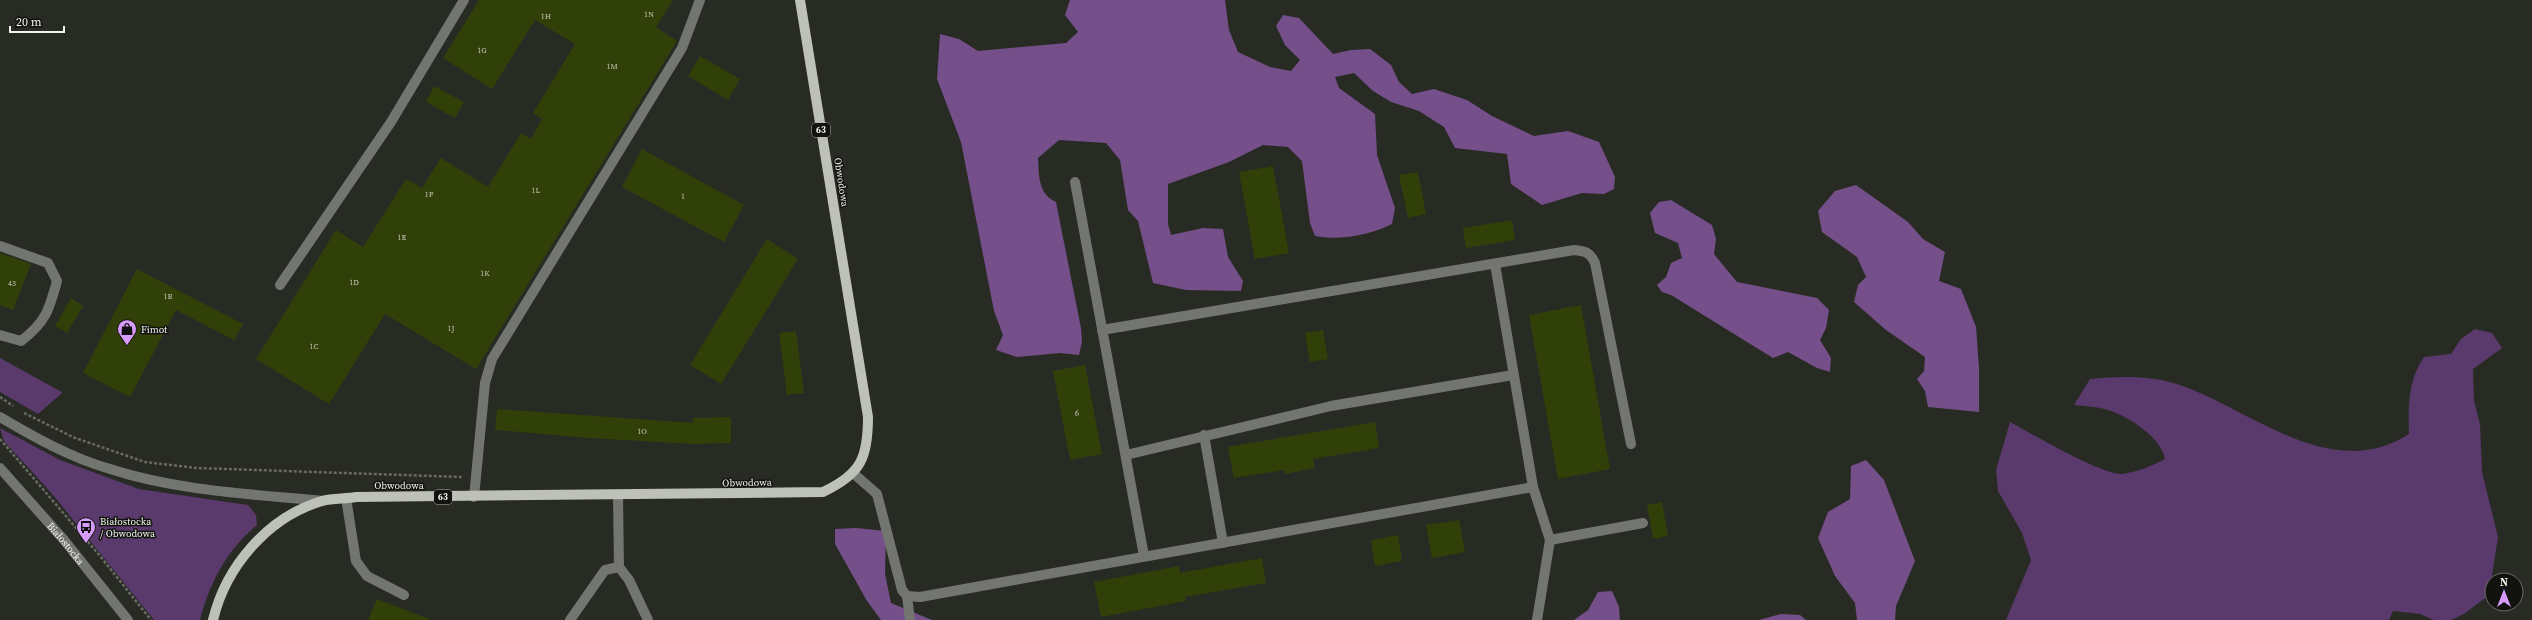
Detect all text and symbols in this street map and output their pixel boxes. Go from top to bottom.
scale bar [10,8,64,34]
house number: 1N [644,9,654,20]
house number: 1H [541,11,551,22]
text: 20 m [16,14,42,30]
house number: 1G [477,45,487,56]
house number: 1M [606,61,618,72]
road number: 63 [812,123,830,137]
street label: Obwodowa [831,157,852,208]
house number: 1L [532,185,541,196]
house number: 1F [425,189,434,200]
house number: 1 [681,191,685,202]
house number: 1E [398,232,407,243]
house number: 1K [480,268,490,279]
house number: 1D [349,277,359,288]
house number: 43 [8,278,16,289]
house number: 1B [163,291,173,302]
shop icon: Fimot [116,318,138,346]
place label: Fimot [141,323,168,336]
house number: 1J [448,323,455,334]
house number: 1C [309,341,319,352]
house number: 6 [1075,408,1079,419]
house number: 1O [637,426,647,437]
street label: Obwodowa [722,476,773,489]
street label: Obwodowa [374,479,425,492]
road number: 63 [434,490,452,504]
place label: Białostocka / Obwodowa [100,515,156,540]
bus stop icon: Białostocka / Obwodowa [75,516,97,544]
street label: Białostocka [44,520,88,568]
north arrow [2484,572,2524,612]
text: N [2500,575,2508,590]

